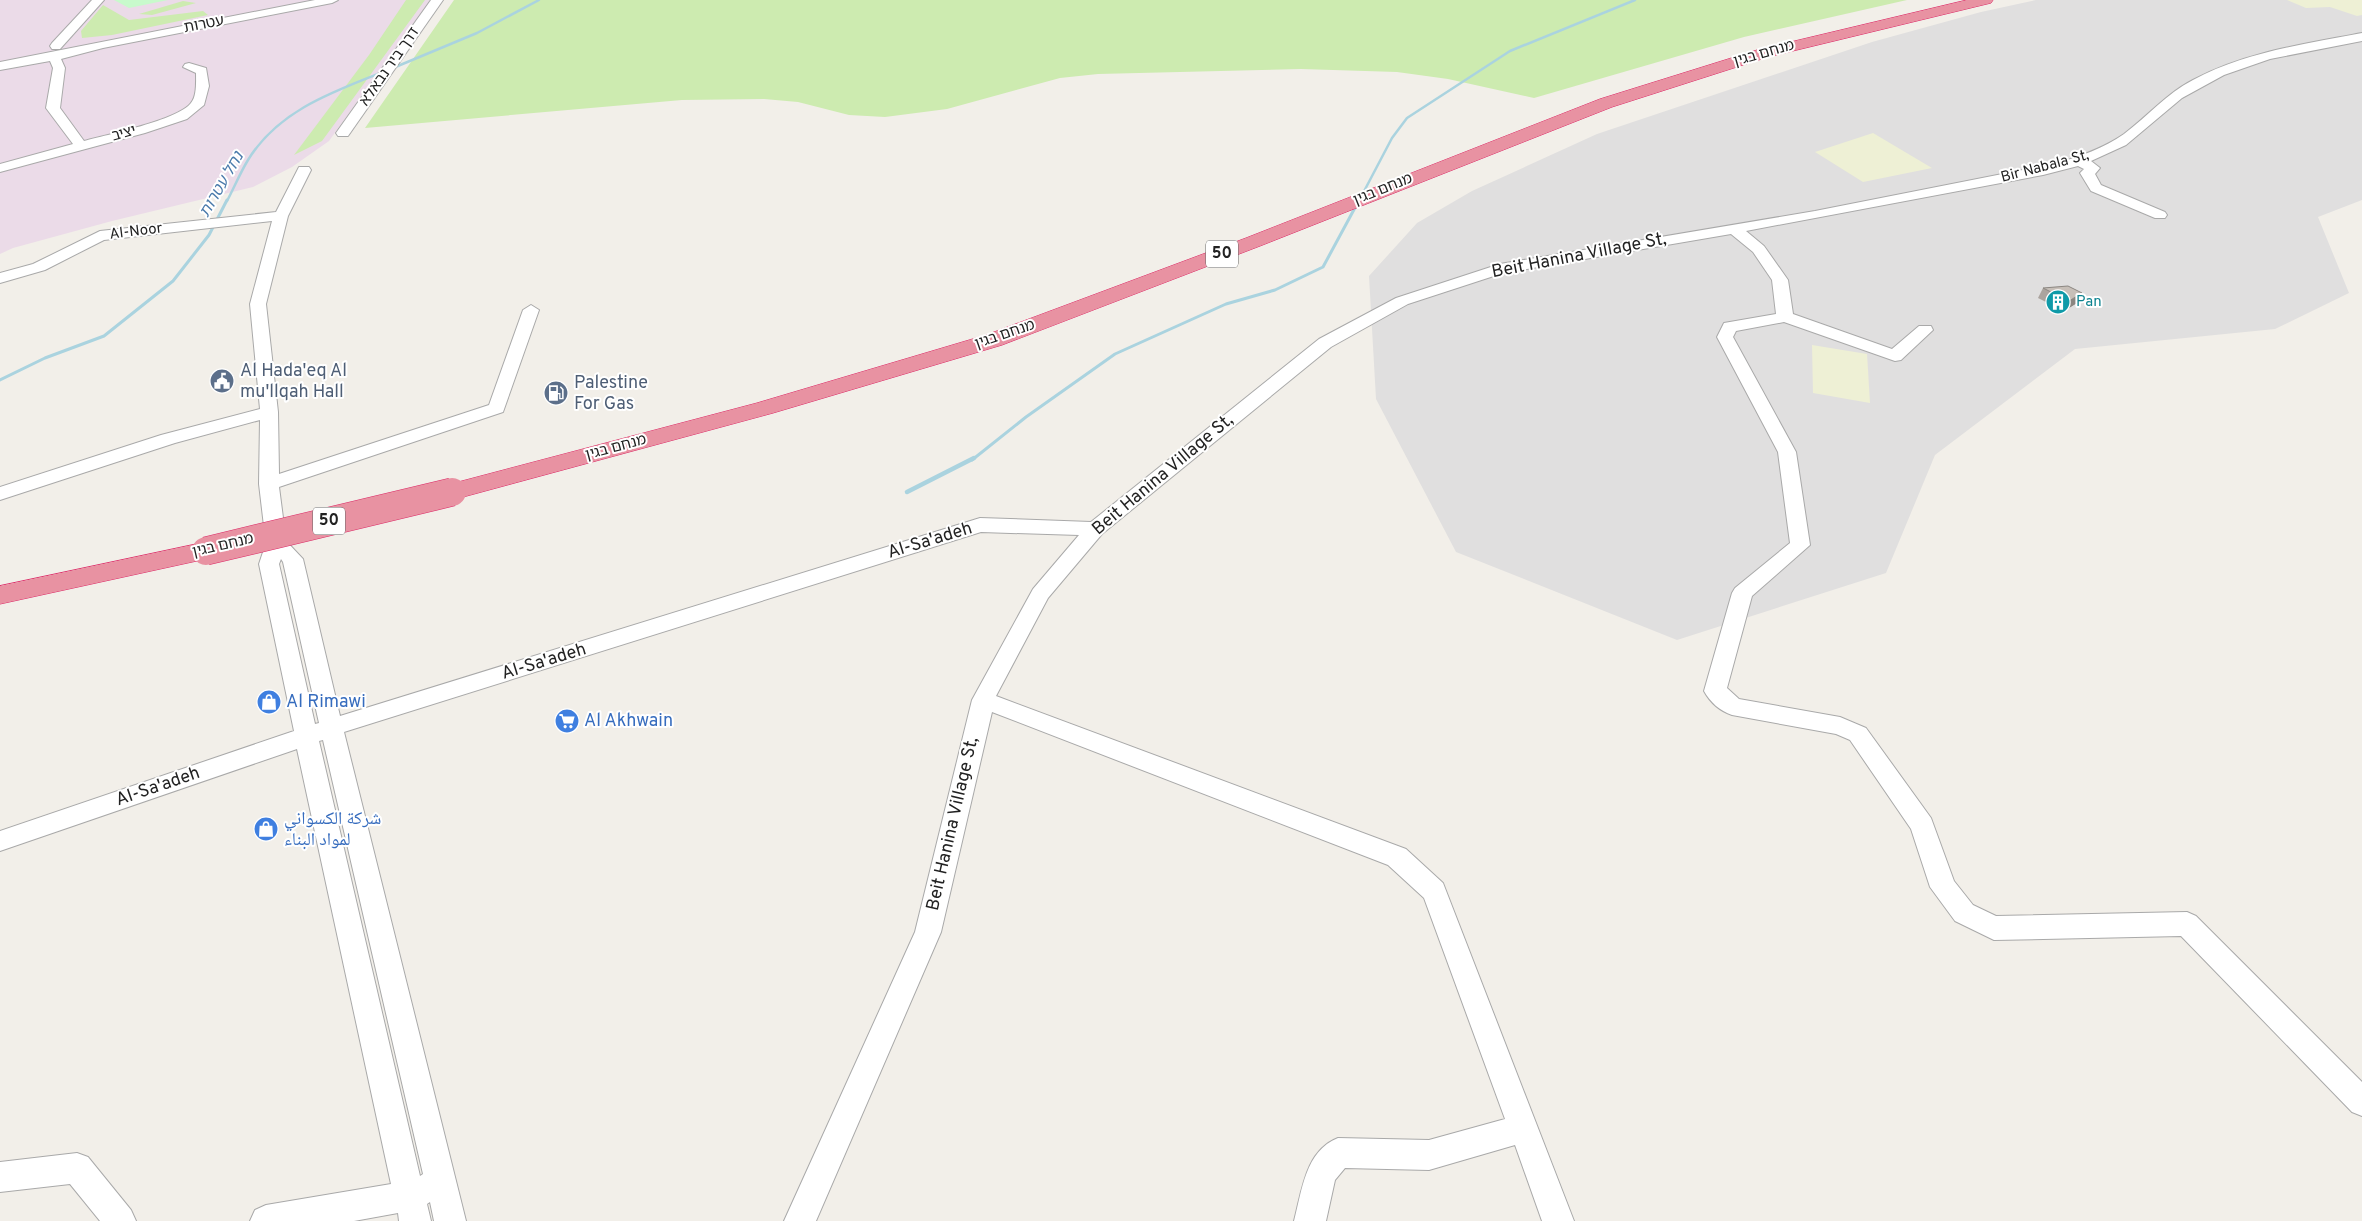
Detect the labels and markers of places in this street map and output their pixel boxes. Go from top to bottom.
building icon: Pan [2045,289,2071,315]
place label: Pan [2076,293,2102,312]
place label: Al Hada'eq Al mu'llqah Hall [240,360,347,404]
public building icon: Al Hada'eq Al mu'llqah Hall [209,368,235,394]
place label: Palestine For Gas [574,372,648,416]
fuel station icon: Palestine For Gas [543,380,569,406]
shop icon: Al Rimawi [256,689,282,715]
place label: Al Rimawi [286,691,366,714]
supermarket icon: Al Akhwain [554,708,580,734]
place label: Al Akhwain [584,710,673,733]
place label: شركة الكسواني لمواد البناء [284,808,381,852]
shop icon: شركة الكسواني لمواد البناء [253,816,279,842]

